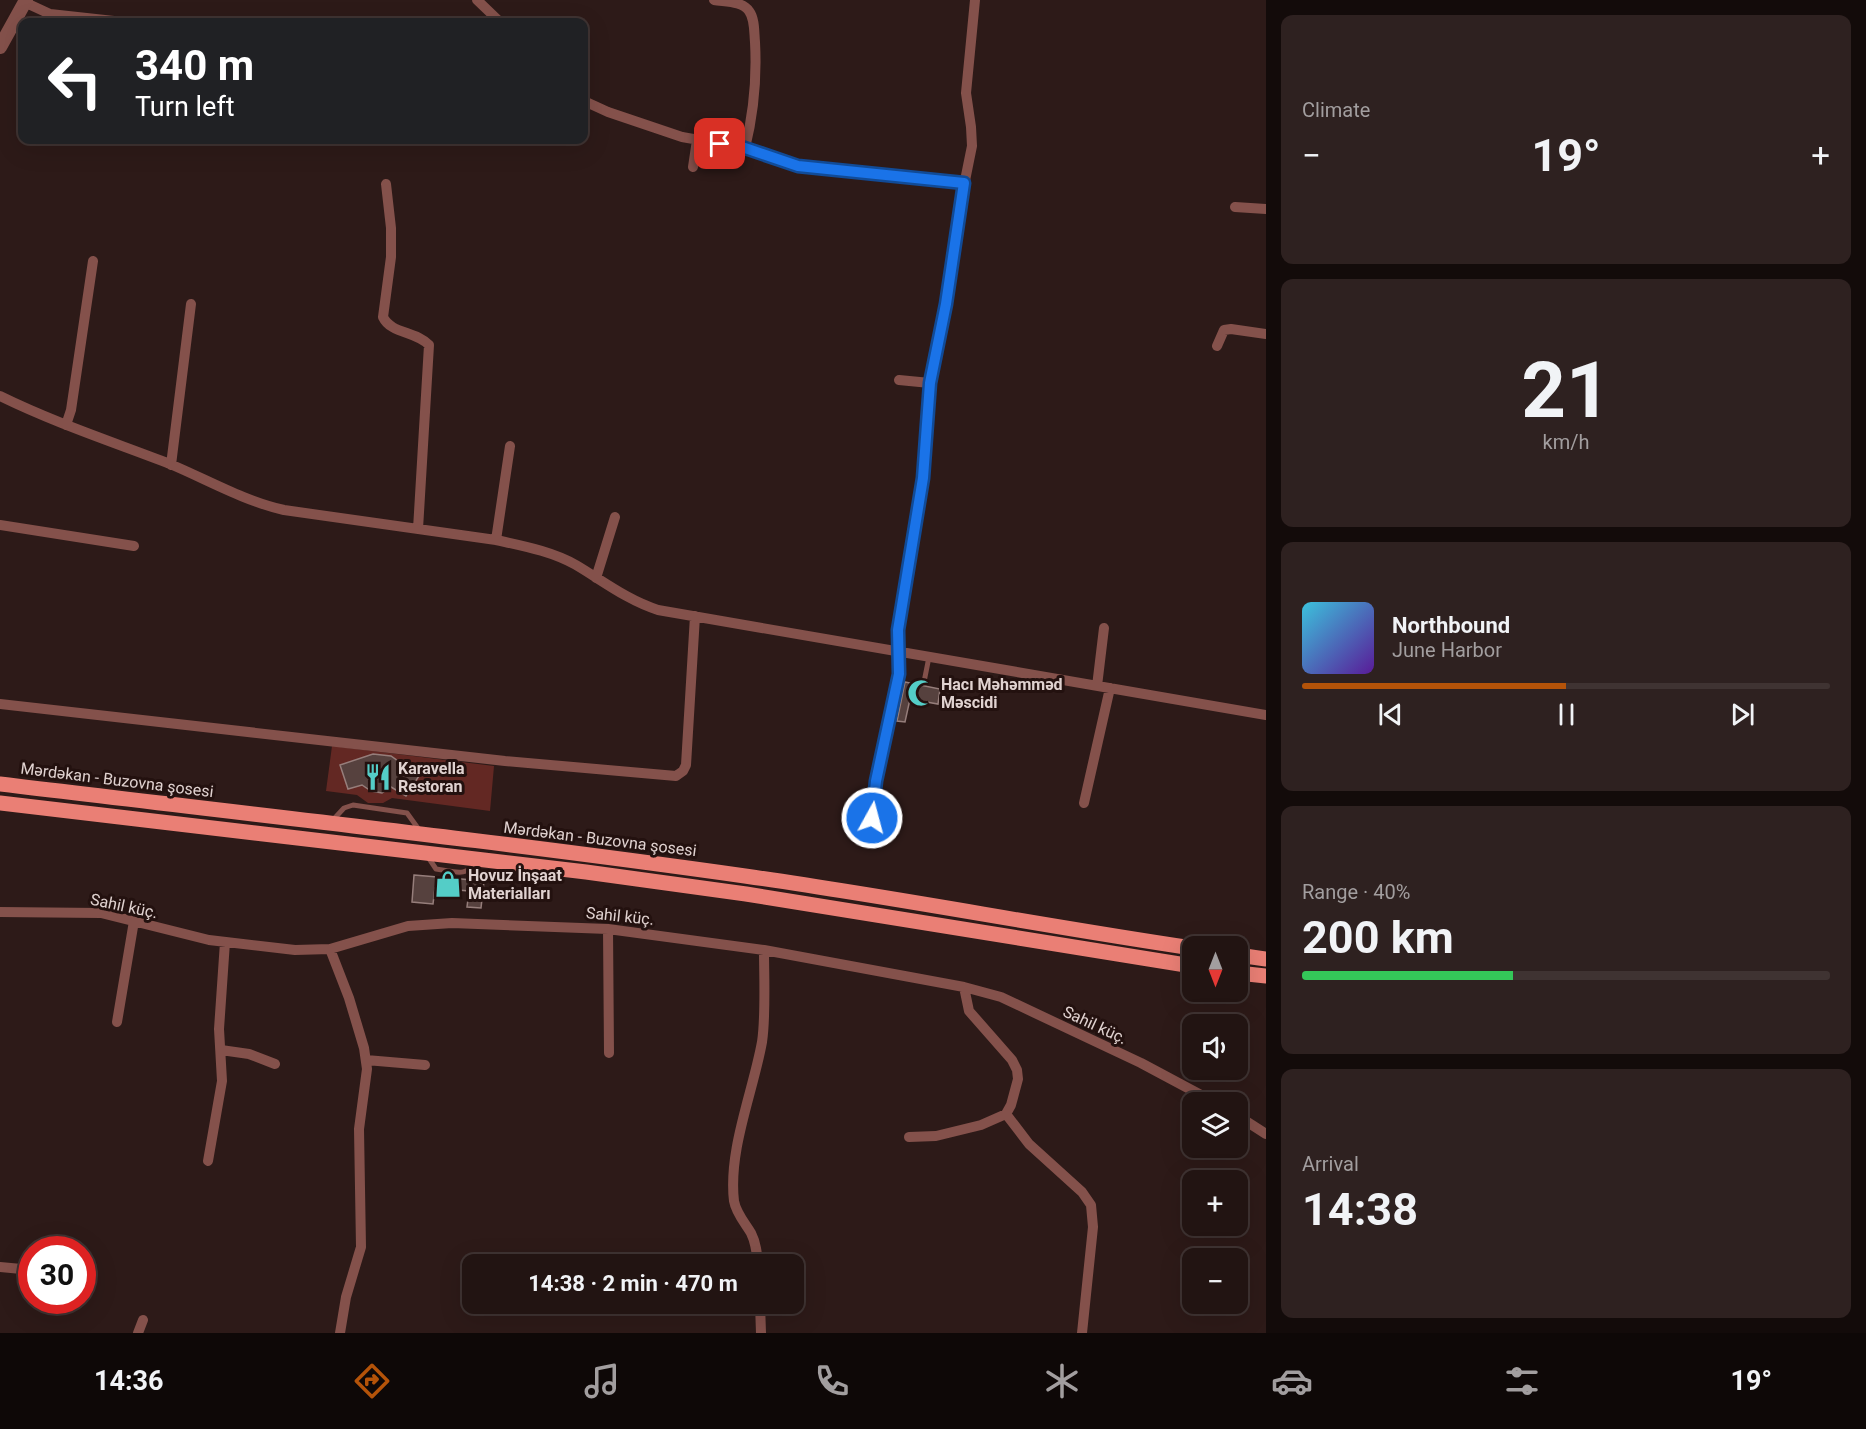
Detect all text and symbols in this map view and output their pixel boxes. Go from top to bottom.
text: 340 m [135,41,254,90]
icon: left [36,42,114,120]
text: Turn left [135,91,235,123]
text: Climate [1302,98,1370,122]
pin [694,118,745,169]
icon: arrive [703,127,736,160]
text: 19° [1531,129,1601,182]
text: − [1302,136,1321,175]
text: + [1811,136,1830,175]
text: 21 [1521,345,1611,436]
text: km/h [1543,430,1589,454]
text: Northbound [1392,613,1510,638]
text: June Harbor [1392,638,1502,662]
place label: Hacı Məhəmməd Məscidi [941,675,1063,712]
mosque icon: Hacı Məhəmməd Məscidi [906,678,936,708]
icon: previous [1374,698,1407,731]
icon: pause [1550,698,1583,731]
icon: next [1726,698,1759,731]
street label: Mərdəkan - Buzovna şosesi [19,759,215,801]
place label: Karavella Restoran [398,759,465,796]
restaurant icon: Karavella Restoran [363,762,393,792]
position arrow [840,786,904,850]
street label: Mərdəkan - Buzovna şosesi [502,818,698,860]
place label: Hovuz İnşaat Materialları [468,866,562,903]
shop icon: Hovuz İnşaat Materialları [433,869,463,899]
text: Range · 40% [1302,880,1410,904]
street label: Sahil küç. [89,890,159,922]
street label: Sahil küç. [585,903,655,929]
text: 200 km [1302,911,1454,964]
north arrow [1182,936,1248,1002]
map controls [1182,936,1248,1314]
street label: Sahil küç. [1060,1002,1130,1048]
button: sound [1182,1014,1248,1080]
button: layers [1182,1092,1248,1158]
text: Arrival [1302,1152,1359,1176]
button: + [1182,1170,1248,1236]
text: 14:38 [1302,1183,1418,1236]
speed limit sign: 30 [18,1236,96,1314]
button: − [1182,1248,1248,1314]
text: 14:38 · 2 min · 470 m [528,1271,738,1296]
icon: directions [351,1360,393,1402]
icon: music [581,1360,623,1402]
icon: phone [811,1360,853,1402]
icon: climate [1041,1360,1083,1402]
icon: car [1271,1360,1313,1402]
icon: filters [1501,1360,1543,1402]
text: 14:36 [94,1365,164,1397]
text: 19° [1731,1365,1772,1397]

